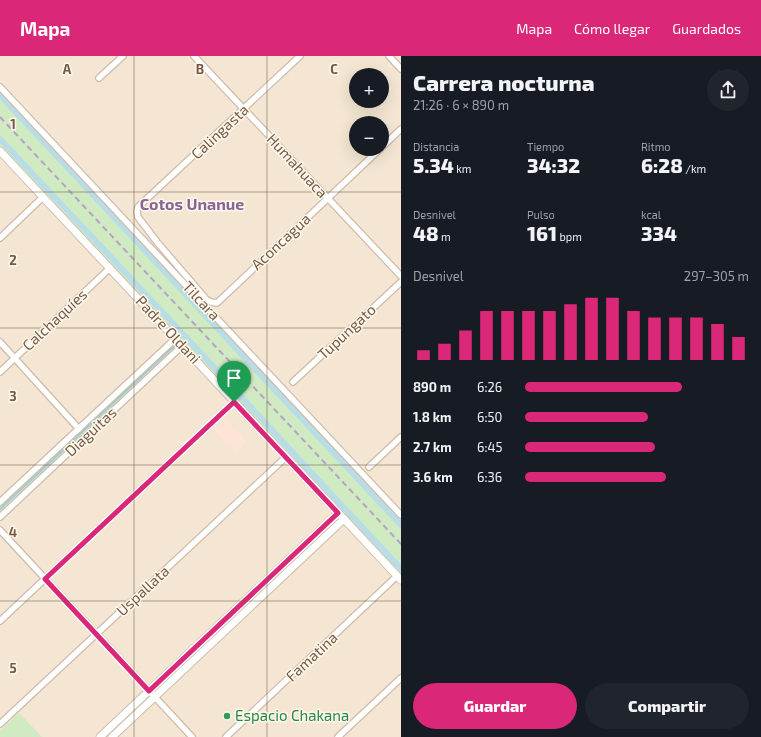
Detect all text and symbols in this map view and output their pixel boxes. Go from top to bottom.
text: Mapa [20,17,70,40]
text: Mapa [516,20,552,37]
text: Cómo llegar [574,20,650,37]
text: Guardados [672,20,741,37]
text: A [63,61,72,77]
text: B [196,61,204,77]
text: C [330,61,338,77]
map controls [349,68,389,156]
button: + [349,68,389,108]
text: Carrera nocturna [413,69,595,95]
button: share [707,69,749,111]
text: 21:26 · 6 × 890 m [413,97,509,113]
street label: Calingasta [187,100,252,162]
text: 1 [10,116,16,132]
button: − [349,116,389,156]
street label: Humahuaca [264,130,332,201]
text: Distancia [413,140,459,153]
text: Tiempo [527,140,564,153]
text: Ritmo [641,140,671,153]
text: 5.34 [413,153,454,177]
text: 34:32 [527,153,580,177]
text: 6:28 [641,153,683,177]
text: km [454,162,471,175]
text: /km [683,162,706,175]
district label: Cotos Unanue [140,194,244,213]
text: Desnivel [413,208,456,221]
text: Pulso [527,208,555,221]
text: kcal [641,208,661,221]
street label: Aconcagua [247,209,314,273]
text: 48 [413,221,439,245]
text: 161 [527,221,557,245]
text: 334 [641,221,677,245]
text: m [439,230,451,243]
text: bpm [557,230,582,243]
text: 2 [9,252,17,268]
text: Desnivel [413,268,464,284]
text: 297–305 m [684,268,749,284]
street label: Tilcara [179,277,224,324]
street label: Calchaquíes [18,285,90,354]
street label: Padre Oldani [133,292,205,367]
street label: Tupungato [314,300,379,363]
pin [217,361,251,402]
icon: arrive [223,367,245,389]
text: 890 m [413,379,451,395]
text: 6:26 [477,379,502,395]
text: 3 [9,388,17,404]
street label: Diaguitas [61,403,120,460]
text: 1.8 km [413,409,451,425]
text: 6:50 [477,409,502,425]
text: 2.7 km [413,439,452,455]
text: 6:45 [477,439,502,455]
text: 3.6 km [413,469,453,485]
text: 6:36 [477,469,502,485]
text: 4 [9,524,17,540]
street label: Uspallata [112,561,172,619]
street label: Famatina [282,628,341,685]
text: 5 [9,660,17,676]
button: Guardar [413,683,577,729]
button: Compartir [585,683,749,729]
place label: Espacio Chakana [235,706,349,724]
marker: Espacio Chakana [222,711,232,721]

